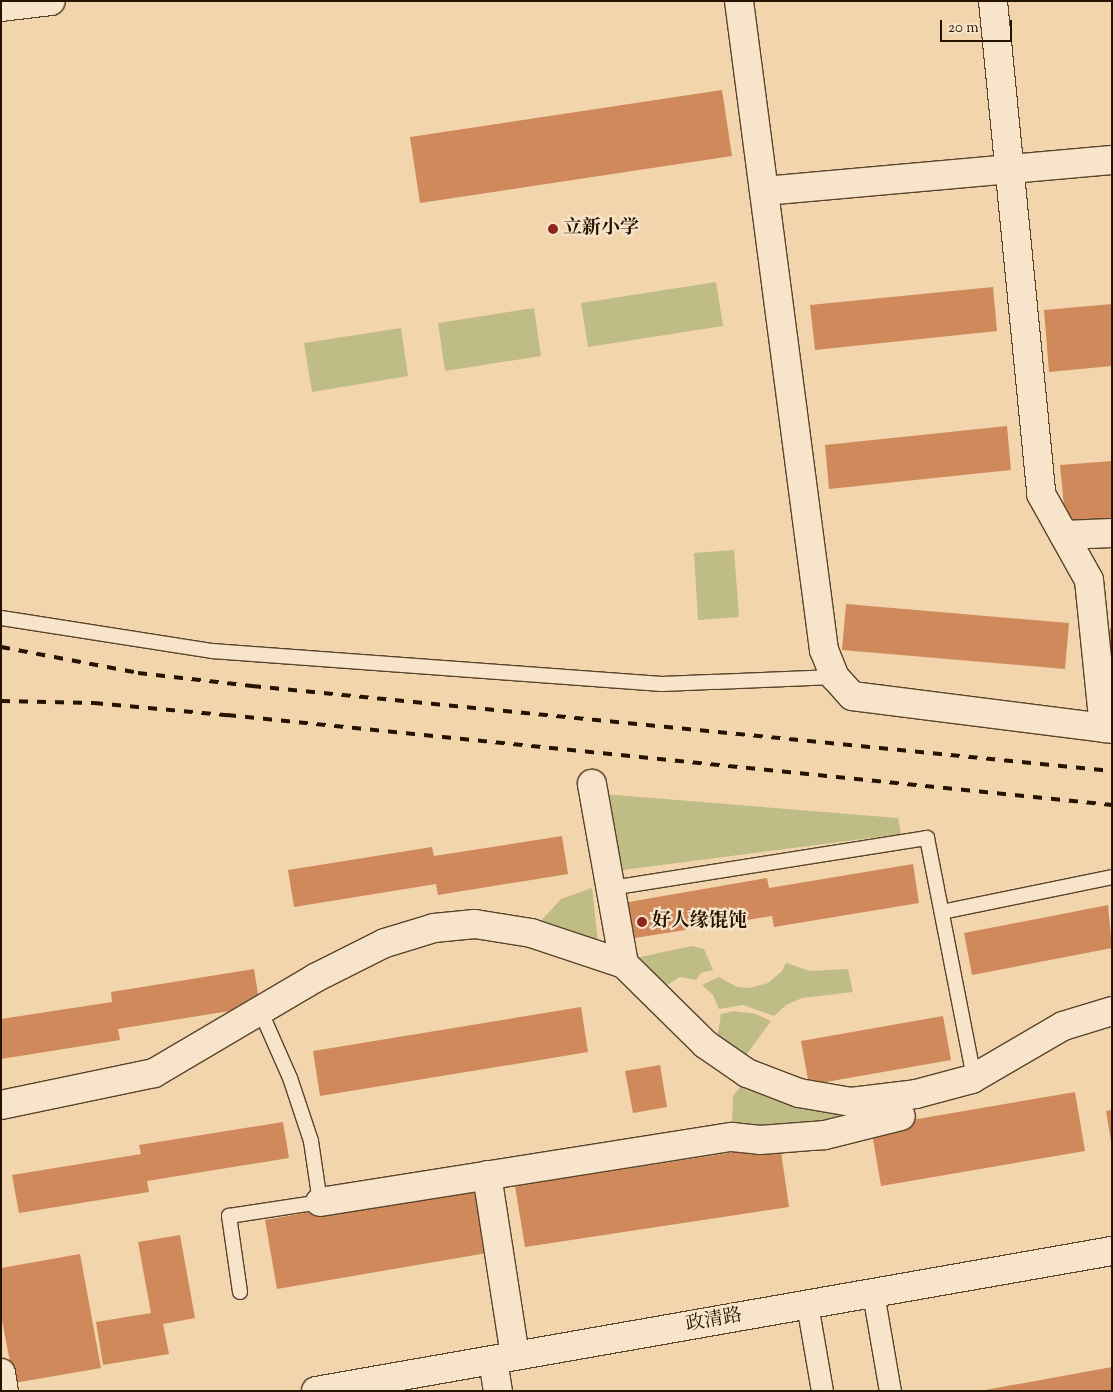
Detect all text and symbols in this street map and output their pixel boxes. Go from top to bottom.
scale bar [943,10,1016,42]
text: 20 m [948,18,979,39]
place label: 立新小学 [563,218,639,240]
marker: 立新小学 [547,223,559,235]
place label: 好人缘馄饨 [652,911,747,933]
marker: 好人缘馄饨 [636,916,648,928]
street label: 政清路 [684,1305,744,1337]

